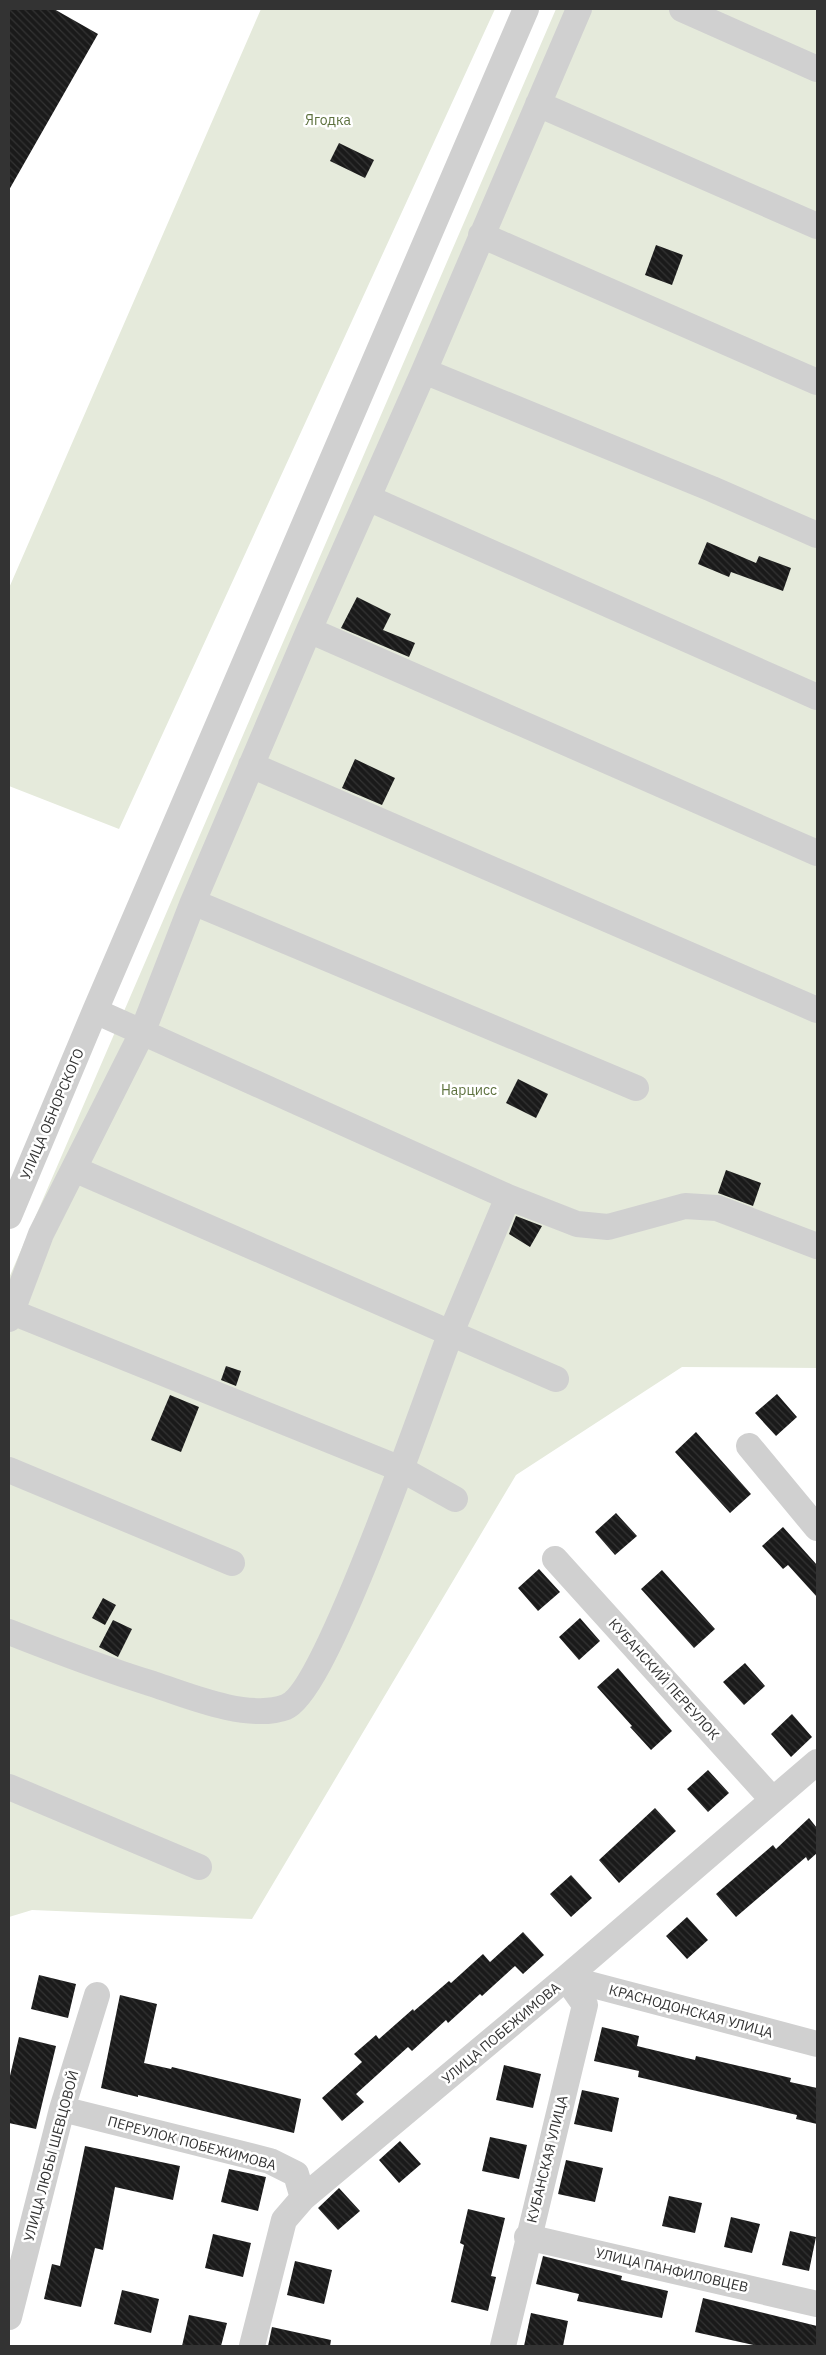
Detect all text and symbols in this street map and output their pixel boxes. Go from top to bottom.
park label: Ягодка [305,111,352,129]
street label: УЛИЦА ОБНОРСКОГО [16,1046,88,1182]
park label: Нарцисс [441,1081,497,1099]
street label: КУБАНСКИЙ ПЕРЕУЛОК [605,1614,724,1743]
street label: УЛИЦА ПОБЕЖИМОВА [438,1978,564,2088]
street label: КРАСНОДОНСКАЯ УЛИЦА [607,1980,775,2042]
street label: УЛИЦА ЛЮБЫ ШЕВЦОВОЙ [18,2068,83,2244]
street label: КУБАНСКАЯ УЛИЦА [522,2093,572,2225]
street label: ПЕРЕУЛОК ПОБЕЖИМОВА [106,2112,278,2174]
street label: УЛИЦА ПАНФИЛОВЦЕВ [594,2244,750,2296]

